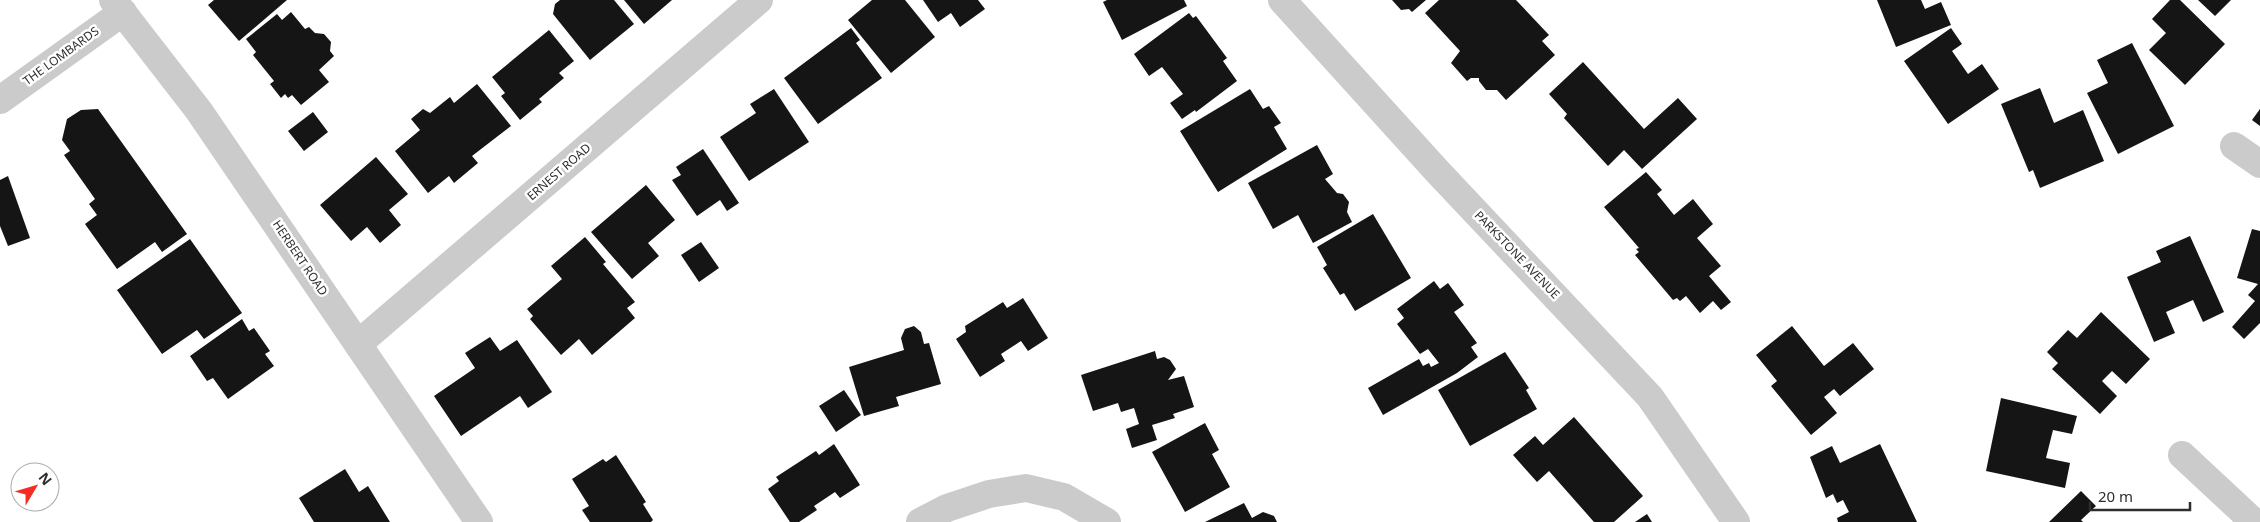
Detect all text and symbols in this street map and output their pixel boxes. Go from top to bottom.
street label: THE LOMBARDS [19,22,102,89]
street label: ERNEST ROAD [523,139,594,204]
street label: PARKSTONE AVENUE [1471,207,1564,302]
street label: HERBERT ROAD [269,217,332,299]
north arrow [10,462,60,512]
text: N [35,468,57,489]
scale bar [2090,480,2190,512]
text: 20 m [2098,486,2133,506]

